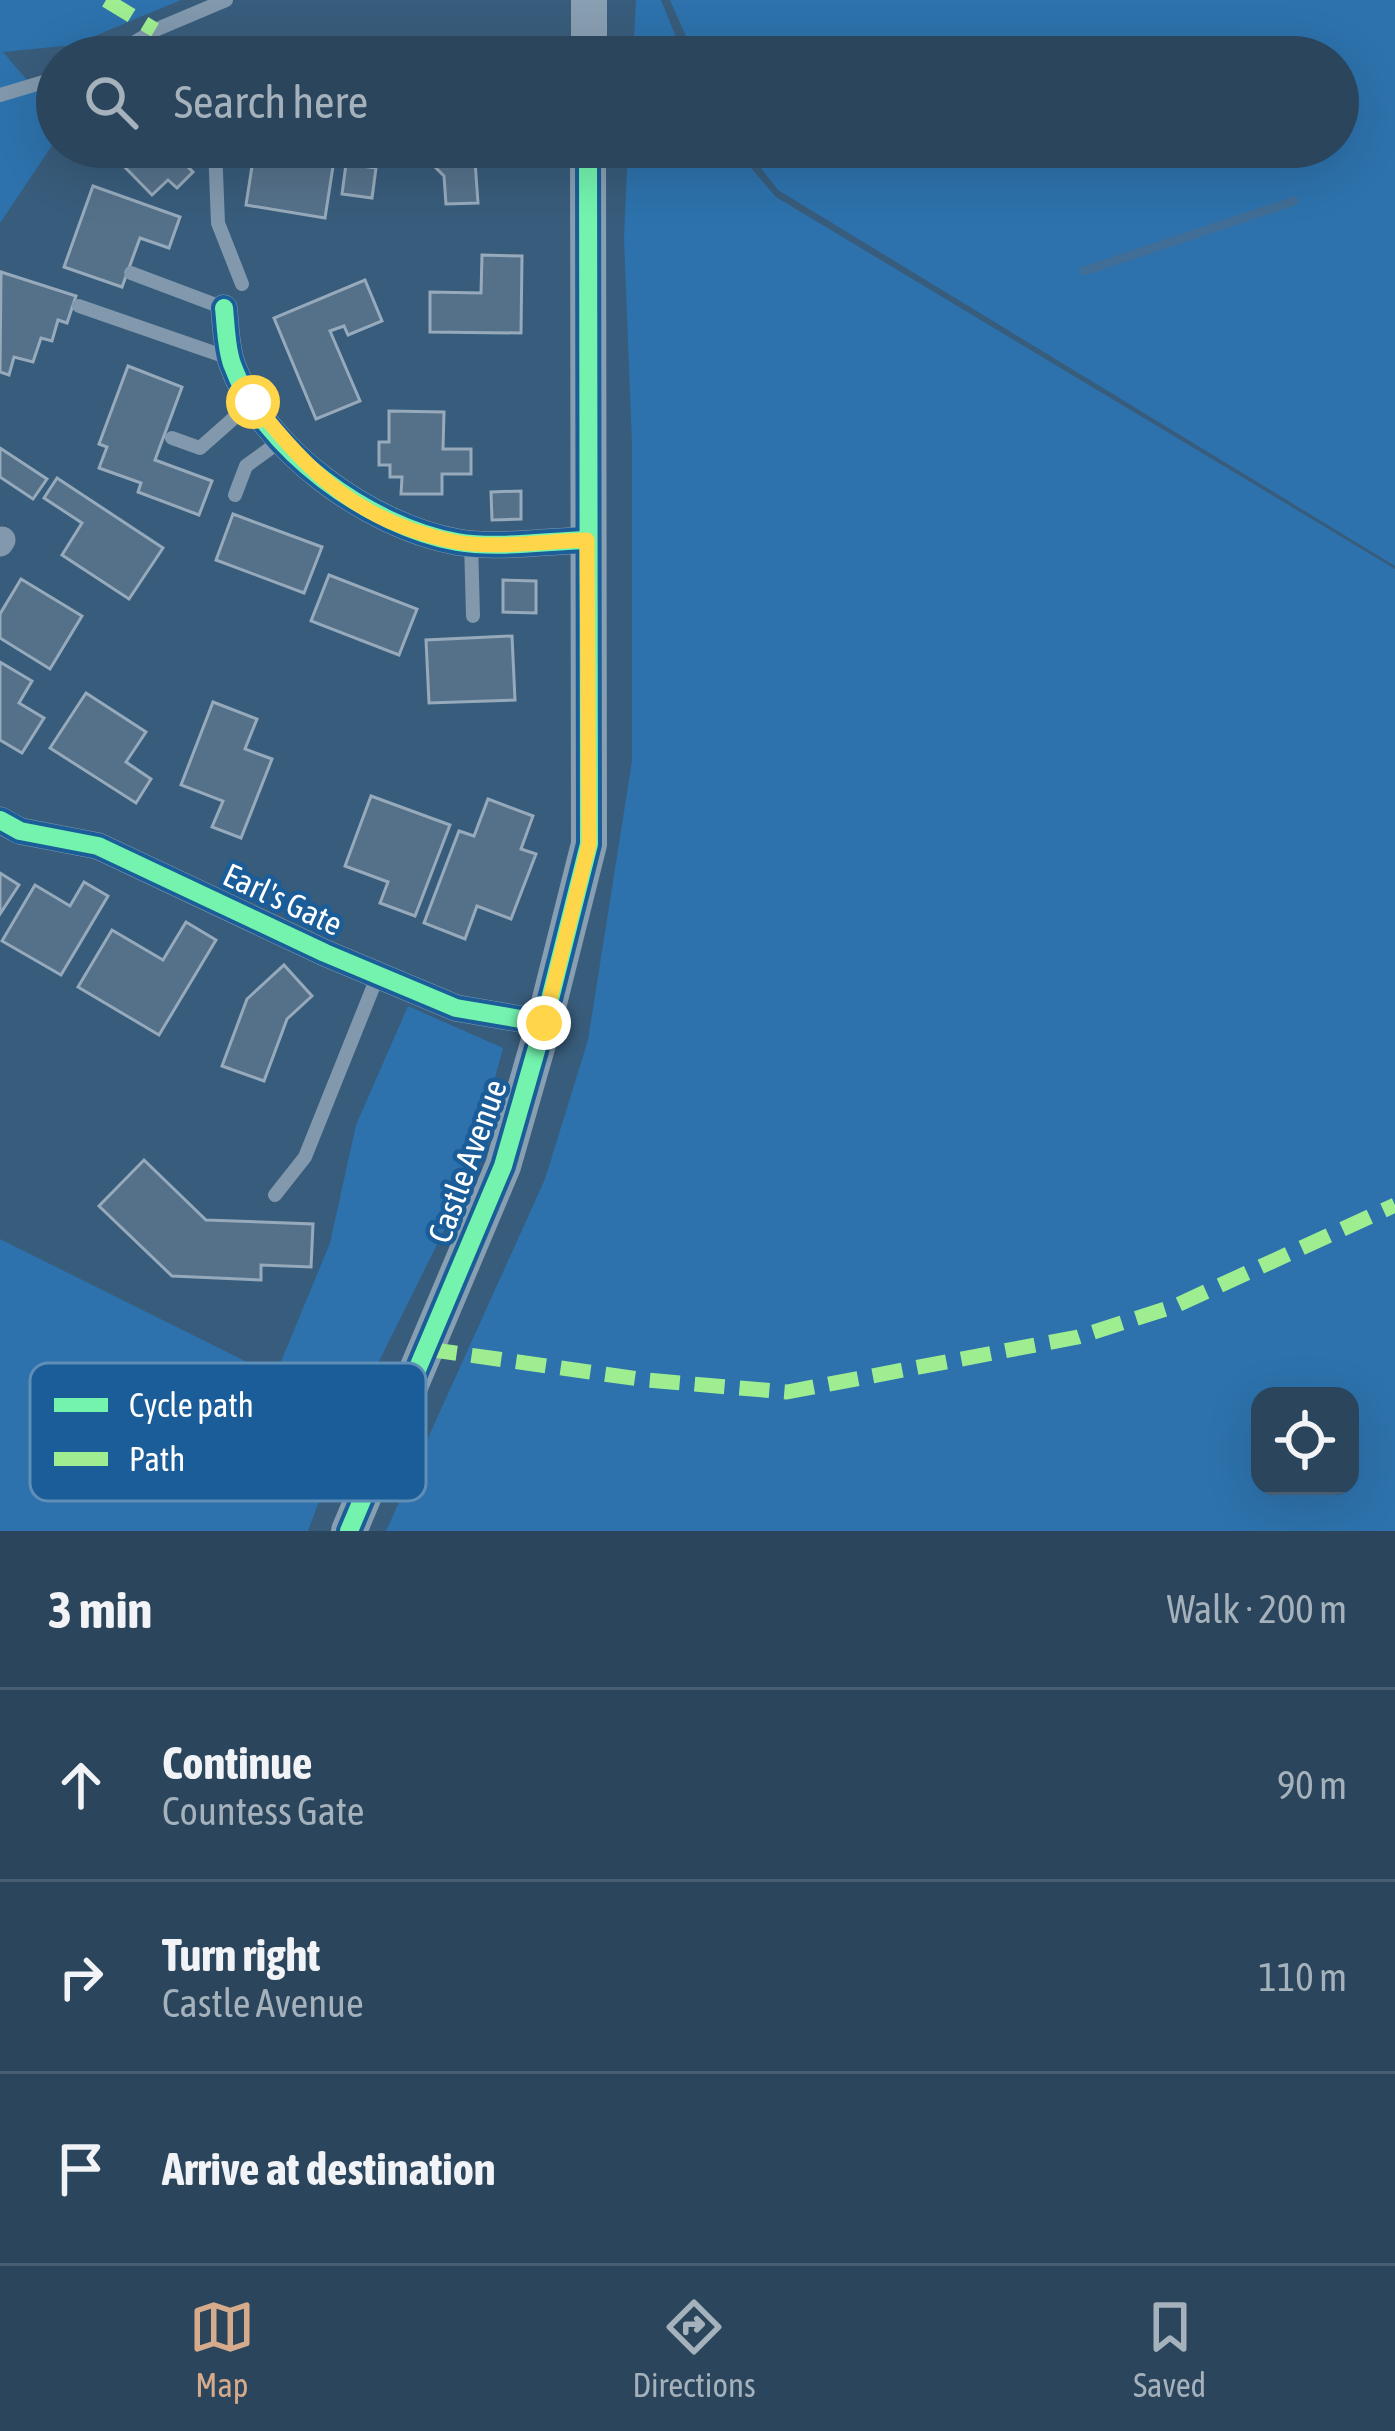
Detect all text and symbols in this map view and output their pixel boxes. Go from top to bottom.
search box [36,36,1359,168]
icon: search [78,69,144,135]
text: Search here [174,76,368,128]
route start [226,375,280,429]
street label: Earl's Gate [218,855,348,943]
route end [517,996,571,1050]
street label: Castle Avenue [420,1074,514,1248]
legend [30,1363,426,1501]
text: Cycle path [129,1386,254,1424]
map controls [1251,1387,1359,1495]
button: locate [1251,1387,1359,1495]
text: Path [129,1440,185,1478]
text: 3 min [48,1580,152,1639]
text: Walk · 200 m [1167,1587,1347,1631]
text: Continue [162,1737,313,1789]
icon: ahead [48,1752,114,1818]
text: 90 m [1277,1763,1347,1807]
text: Countess Gate [162,1789,364,1833]
text: Turn right [162,1929,320,1981]
icon: right [48,1944,114,2010]
text: 110 m [1259,1955,1347,1999]
text: Castle Avenue [162,1981,364,2025]
icon: arrive [48,2136,114,2202]
text: Arrive at destination [162,2143,496,2195]
tab: Map [189,2294,255,2404]
tab: Directions [632,2294,756,2404]
tab: Saved [1133,2294,1206,2404]

